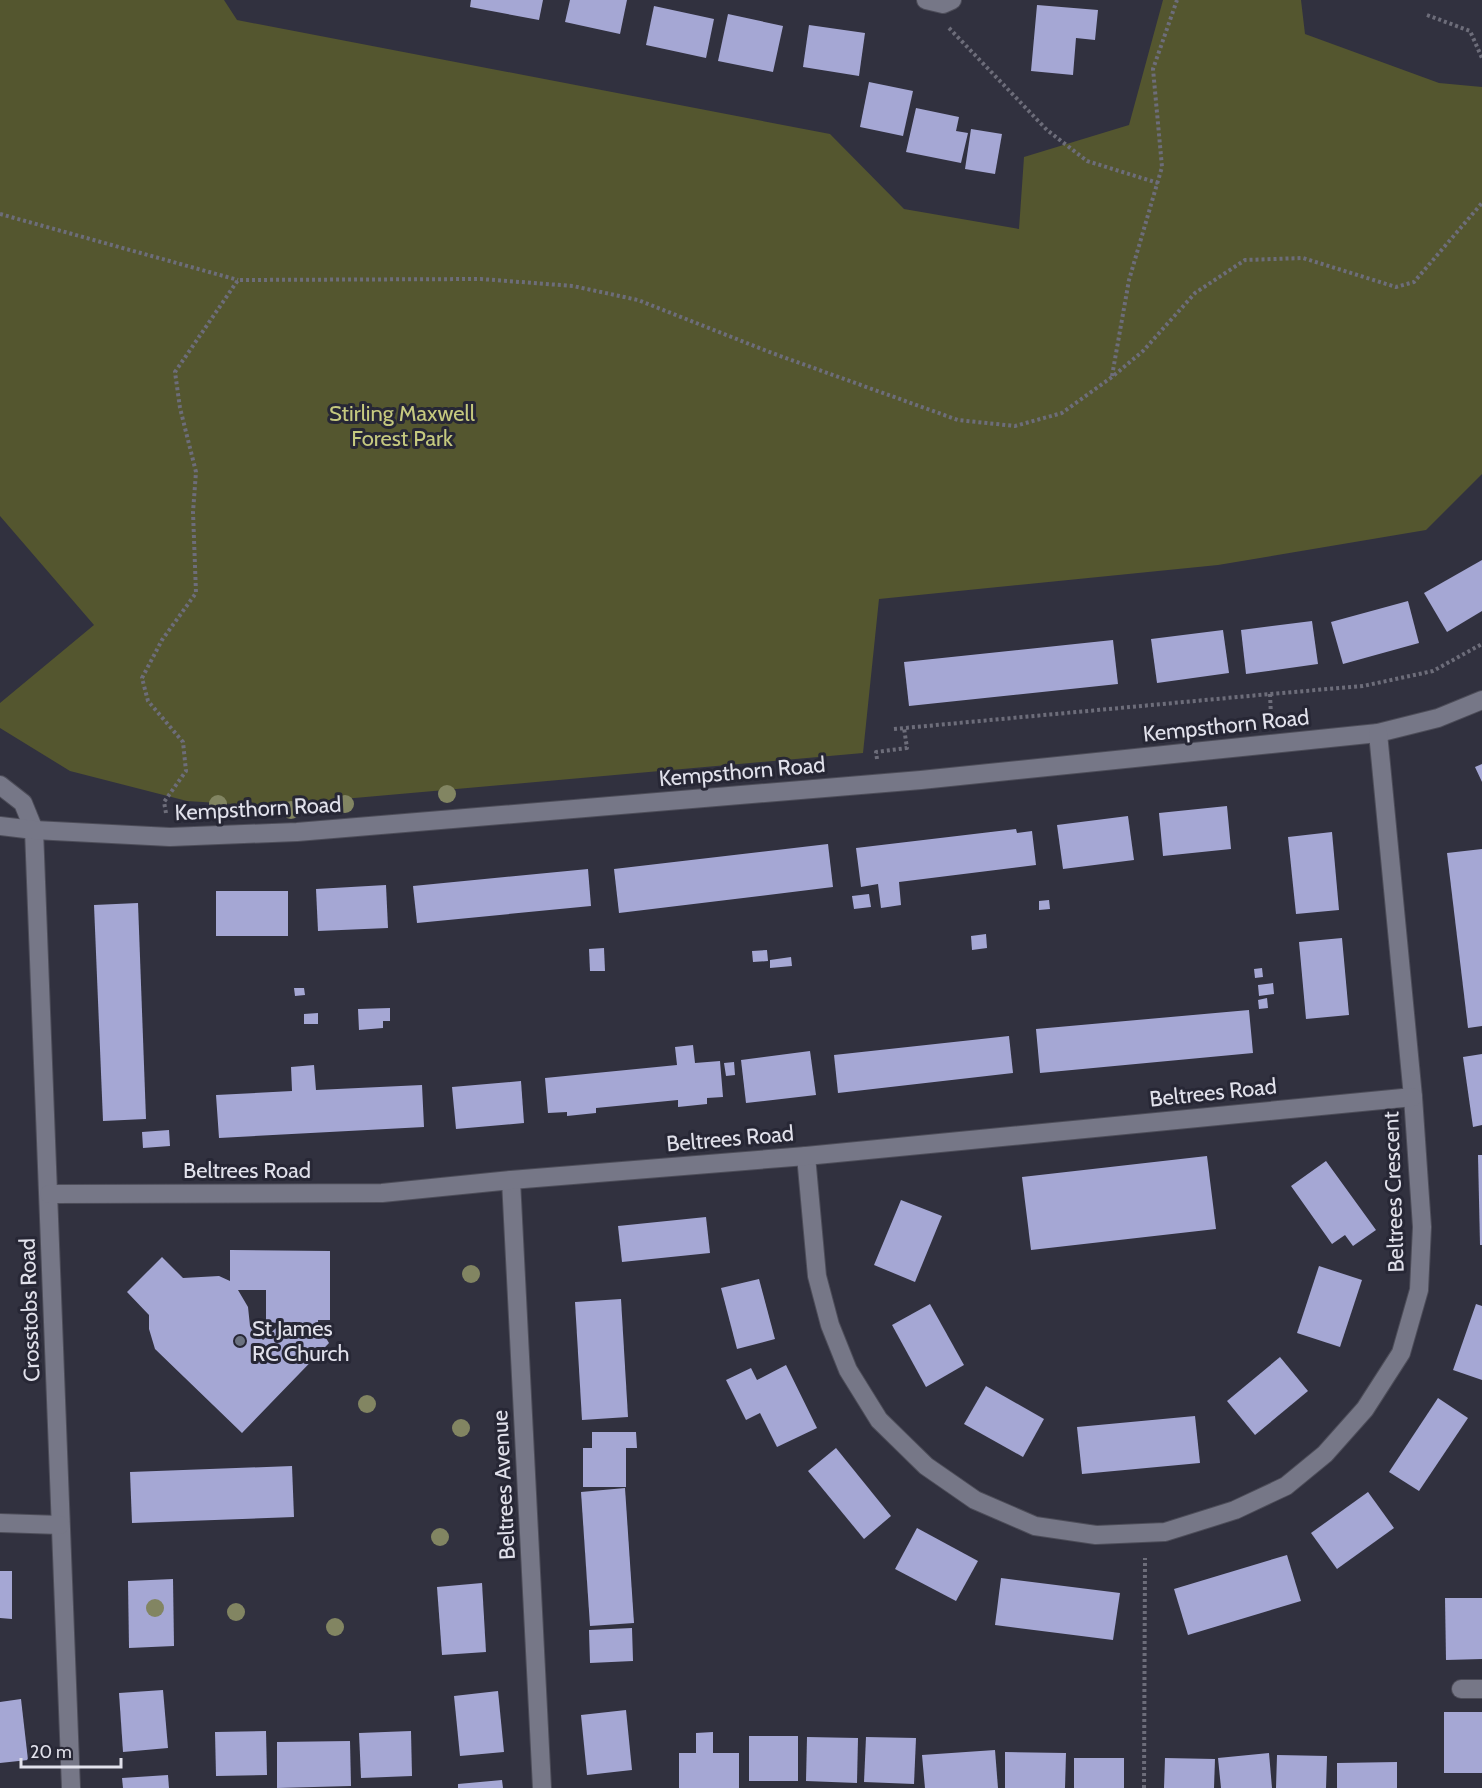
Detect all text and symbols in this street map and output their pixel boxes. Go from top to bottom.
park label: Stirling Maxwell Forest Park [329,400,476,452]
street label: Kempsthorn Road [1142,703,1310,748]
street label: Kempsthorn Road [658,751,826,792]
street label: Kempsthorn Road [174,791,342,826]
street label: Beltrees Road [1148,1072,1278,1113]
street label: Beltrees Crescent [1377,1110,1410,1273]
street label: Beltrees Road [665,1119,795,1158]
street label: Beltrees Road [183,1157,311,1184]
street label: Crosstobs Road [13,1238,46,1382]
place label: St James RC Church [252,1315,349,1367]
marker: St James RC Church [233,1334,247,1348]
street label: Beltrees Avenue [486,1409,521,1561]
scale bar [21,1731,122,1769]
text: 20 m [30,1741,72,1763]

